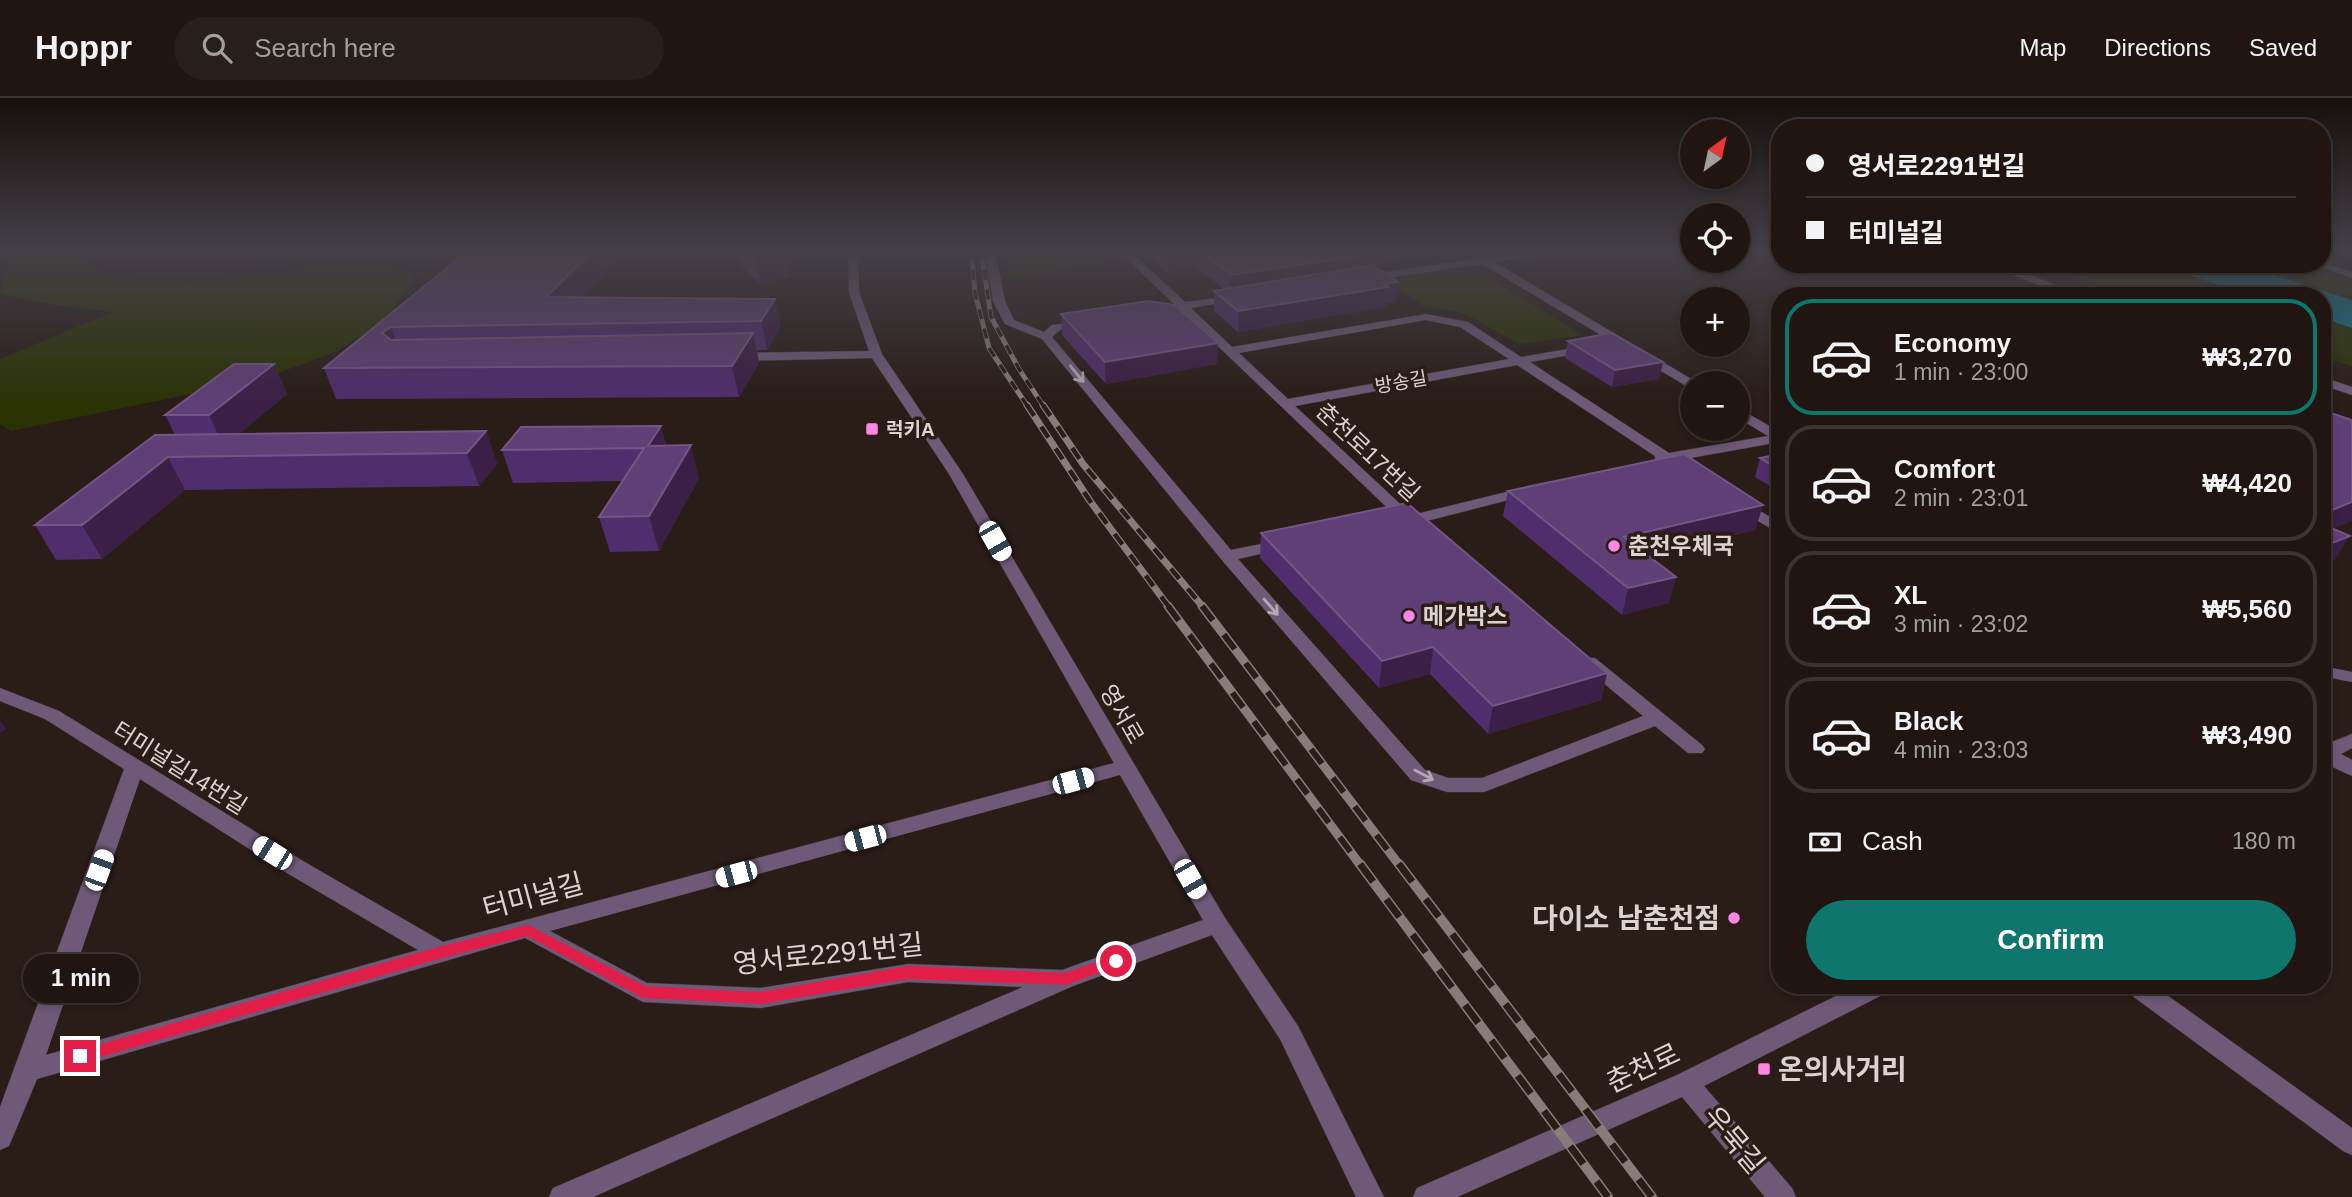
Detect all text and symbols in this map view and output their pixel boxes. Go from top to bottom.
search box [174,17,664,80]
text: Hoppr [35,29,132,66]
icon: search [198,29,236,67]
text: Search here [254,33,396,63]
text: Map [2020,34,2066,61]
text: Directions [2104,34,2211,61]
text: Saved [2249,34,2317,61]
north arrow [1680,119,1750,189]
map controls [1680,119,1750,441]
text: 영서로2291번길 [1848,151,2025,181]
button: locate [1680,203,1750,273]
text: 터미널길 [1848,218,1944,248]
button: + [1680,287,1750,357]
icon: car [1810,326,1873,389]
text: Economy [1894,328,2011,358]
text: ₩3,270 [2202,342,2292,372]
text: 1 min · 23:00 [1894,359,2028,385]
one-way arrow [1069,365,1085,383]
street label: 방송길 [1373,367,1429,397]
button: − [1680,371,1750,441]
street label: 춘천로17번길 [1311,398,1425,506]
place label: 럭키A [886,419,935,440]
marker: 럭키A [864,421,880,437]
icon: car [1810,452,1873,515]
text: Comfort [1894,454,1995,484]
text: ₩4,420 [2202,468,2292,498]
text: 2 min · 23:01 [1894,485,2028,511]
car [976,518,1015,564]
place label: 춘천우체국 [1628,533,1734,559]
marker: 춘천우체국 [1606,538,1622,554]
icon: car [1810,578,1873,641]
text: XL [1894,580,1927,610]
text: ₩5,560 [2202,594,2292,624]
one-way arrow [1263,598,1279,616]
place label: 메가박스 [1423,603,1508,629]
marker: 메가박스 [1401,608,1417,624]
text: 3 min · 23:02 [1894,611,2028,637]
street label: 영서로 [1095,680,1149,748]
icon: car [1810,704,1873,767]
text: Black [1894,706,1963,736]
street label: 터미널길14번길 [108,717,252,819]
text: ₩3,490 [2202,720,2292,750]
text: 4 min · 23:03 [1894,737,2028,763]
car [1050,765,1097,797]
one-way arrow [1413,769,1433,783]
car [842,822,889,854]
icon: cash [1806,823,1844,861]
text: Cash [1862,826,1923,856]
text: 180 m [2232,828,2296,854]
car [249,833,296,873]
car [82,847,117,893]
car [1171,856,1210,902]
car [713,858,760,890]
street label: 터미널길 [479,868,587,924]
button: Confirm [1806,900,2296,980]
place label: 다이소 남춘천점 [1532,903,1720,934]
marker: 다이소 남춘천점 [1726,910,1742,926]
street label: 영서로2291번길 [731,929,925,979]
route start [1100,945,1132,977]
callout: 1 min [22,954,138,1004]
text: 1 min [51,965,111,991]
street label: 춘천로 [1601,1038,1685,1098]
route end [64,1040,96,1072]
place label: 온의사거리 [1778,1054,1907,1085]
marker: 온의사거리 [1756,1061,1772,1077]
street label: 우묵길 [1697,1100,1771,1180]

